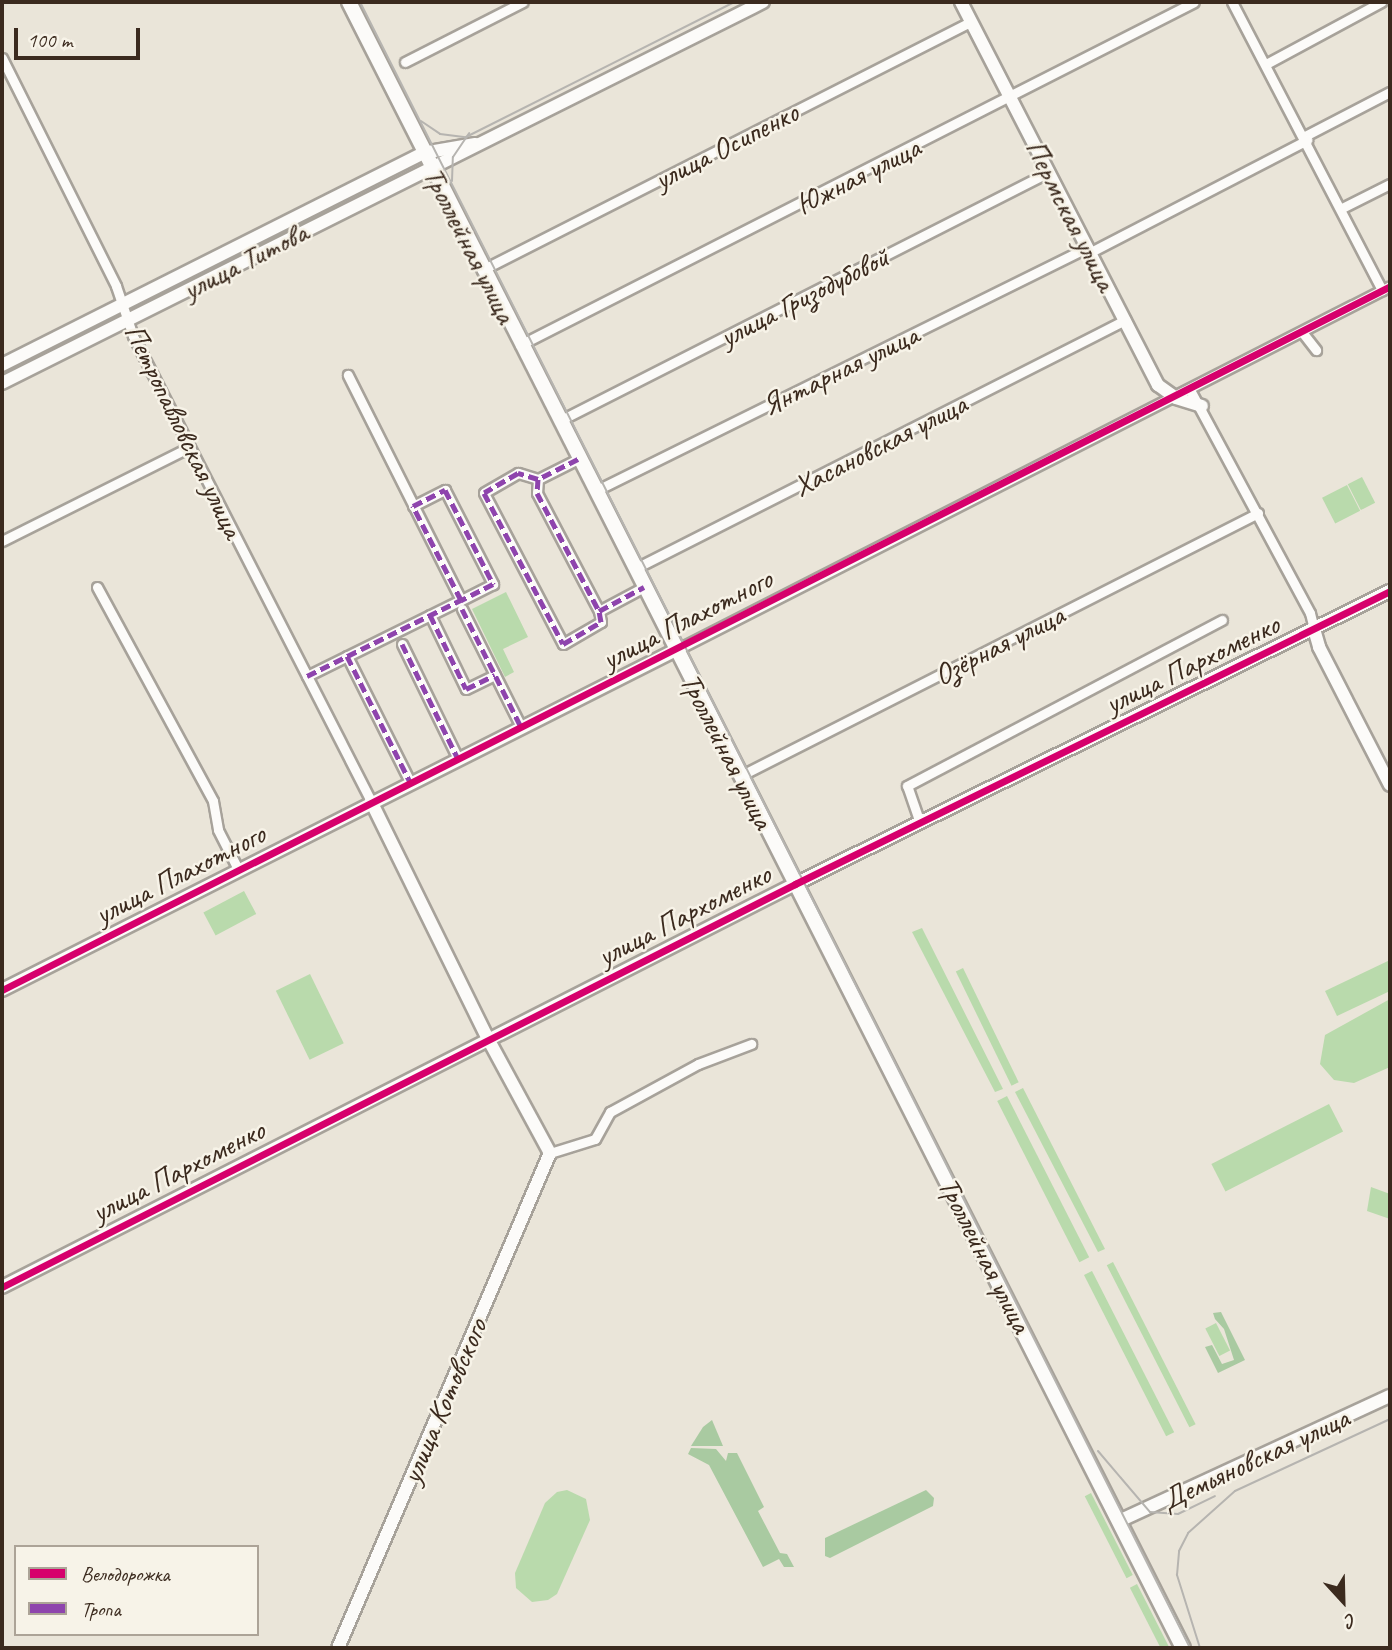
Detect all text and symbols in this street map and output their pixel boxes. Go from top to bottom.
scale bar [18,14,144,58]
text: 100 m [27,27,72,53]
street label: улица Осипенко [648,94,804,198]
street label: Южная улица [789,129,927,223]
street label: Пермская улица [1017,133,1125,297]
street label: Троллейная улица [415,160,525,330]
street label: улица Титова [177,215,313,307]
street label: улица Гризодубовой [713,239,895,355]
street label: Янтарная улица [755,316,925,424]
street label: Петропавловская улица [117,318,251,544]
street label: Хасановская улица [786,385,974,505]
street label: улица Плахотного [596,561,778,677]
street label: Озёрная улица [927,596,1071,694]
street label: улица Пархоменко [1100,607,1284,721]
street label: Троллейная улица [672,666,782,836]
street label: улица Плахотного [89,816,271,932]
street label: улица Пархоменко [592,856,776,974]
street label: улица Пархоменко [86,1112,270,1230]
street label: Троллейная улица [930,1170,1040,1340]
street label: улица Котовского [393,1313,495,1489]
street label: Демьяновская улица [1154,1399,1356,1519]
legend [14,1545,259,1636]
text: Велодорожка [81,1561,170,1587]
north arrow [1308,1566,1378,1636]
text: Тропа [81,1596,121,1622]
text: С [1342,1608,1360,1633]

